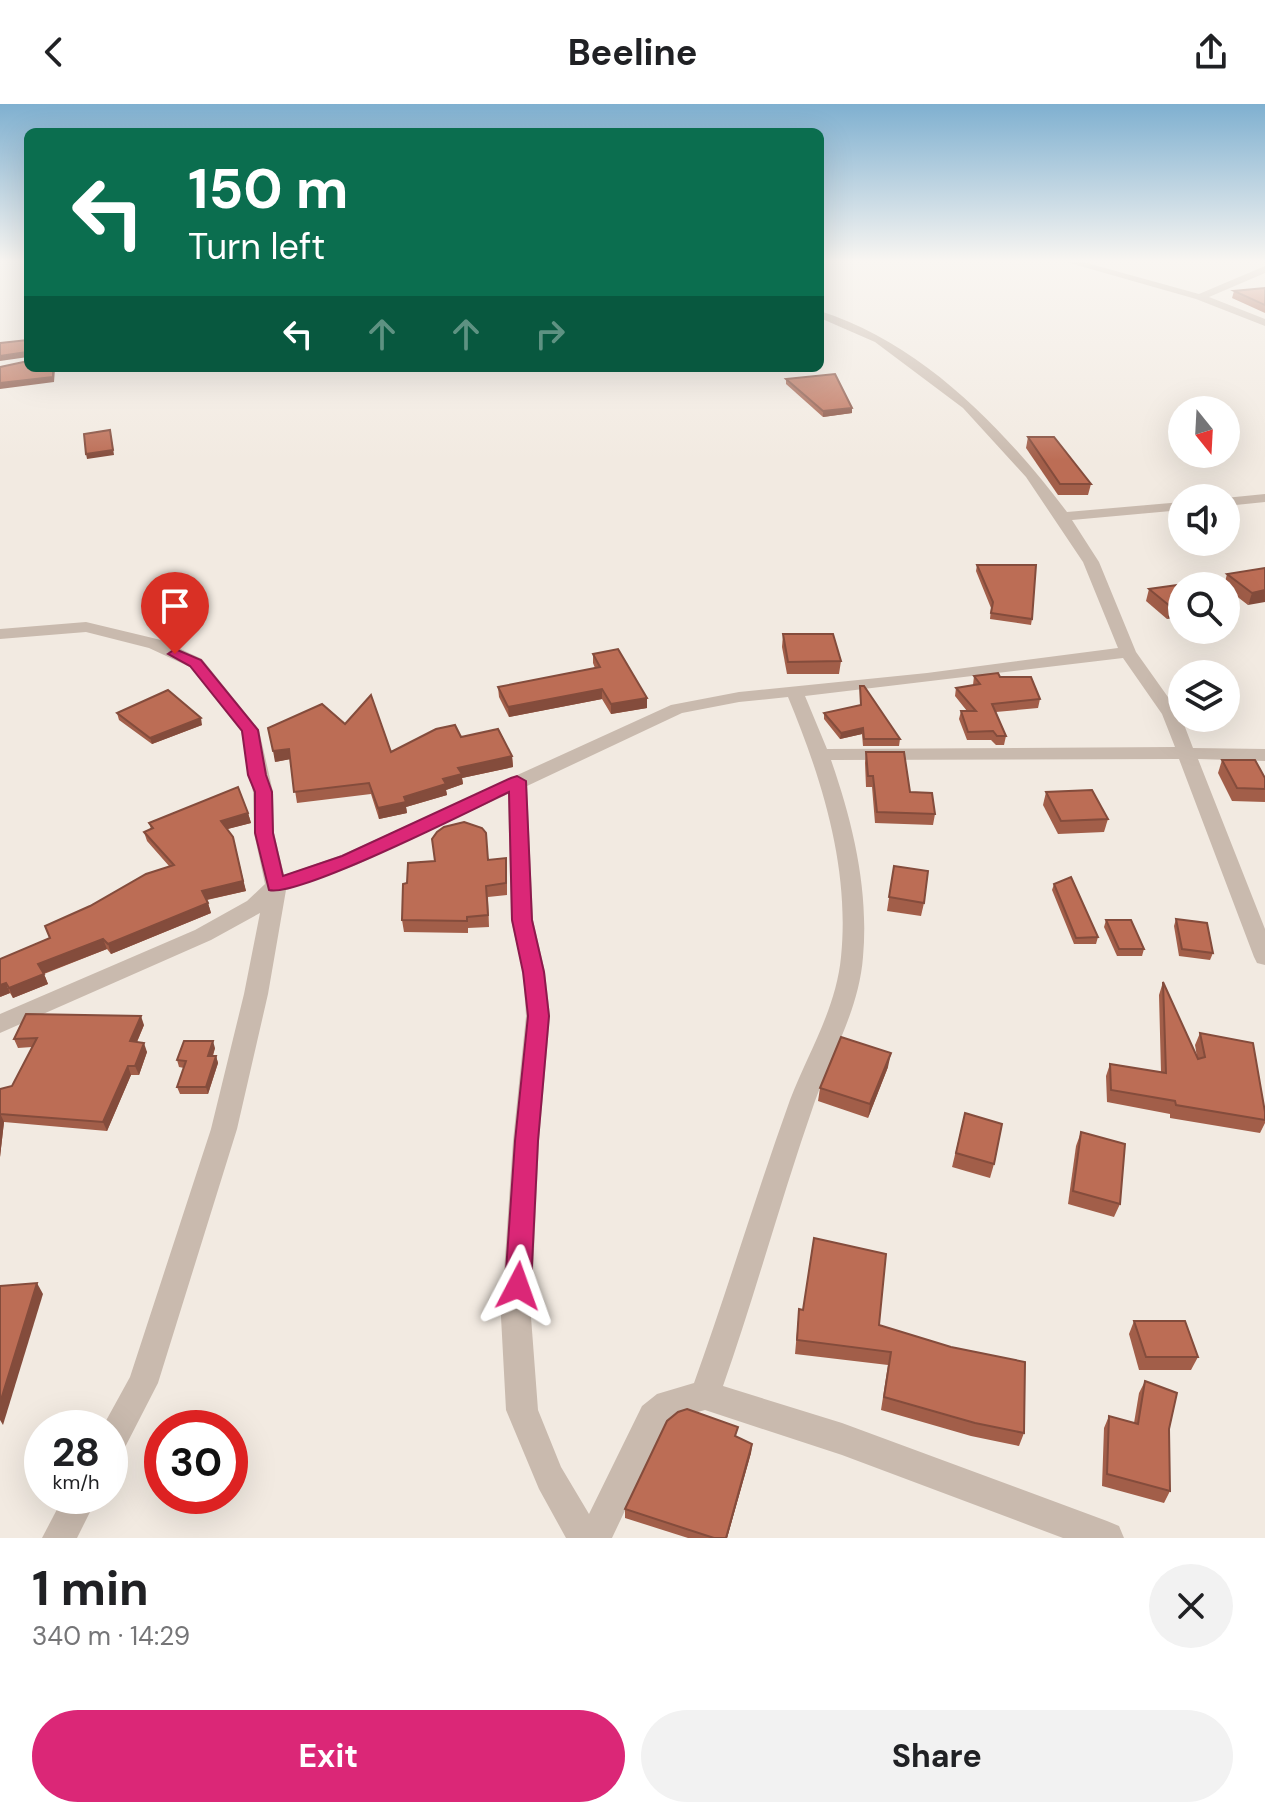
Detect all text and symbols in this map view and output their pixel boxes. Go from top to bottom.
text: Beeline [568,29,697,76]
icon: back [32,30,76,74]
icon: share [1189,30,1233,74]
text: 150 m [188,152,349,225]
icon: left [56,160,160,264]
text: Turn left [188,223,325,270]
icon: left [276,312,320,356]
icon: ahead [360,312,404,356]
icon: ahead [444,312,488,356]
icon: right [528,312,572,356]
north arrow [1168,396,1240,468]
map controls [1168,396,1240,732]
button: sound [1168,484,1240,556]
pin [141,572,209,654]
button: search [1168,572,1240,644]
icon: arrive [153,584,197,628]
button: layers [1168,660,1240,732]
position arrow [476,1244,560,1328]
speed limit sign: 30 [144,1410,248,1514]
text: 28 [52,1426,100,1478]
text: km/h [52,1469,100,1495]
text: 1 min [32,1557,149,1620]
button: close [1149,1564,1233,1648]
text: 340 m · 14:29 [32,1619,190,1653]
button: Exit [32,1710,625,1802]
button: Share [641,1710,1233,1802]

